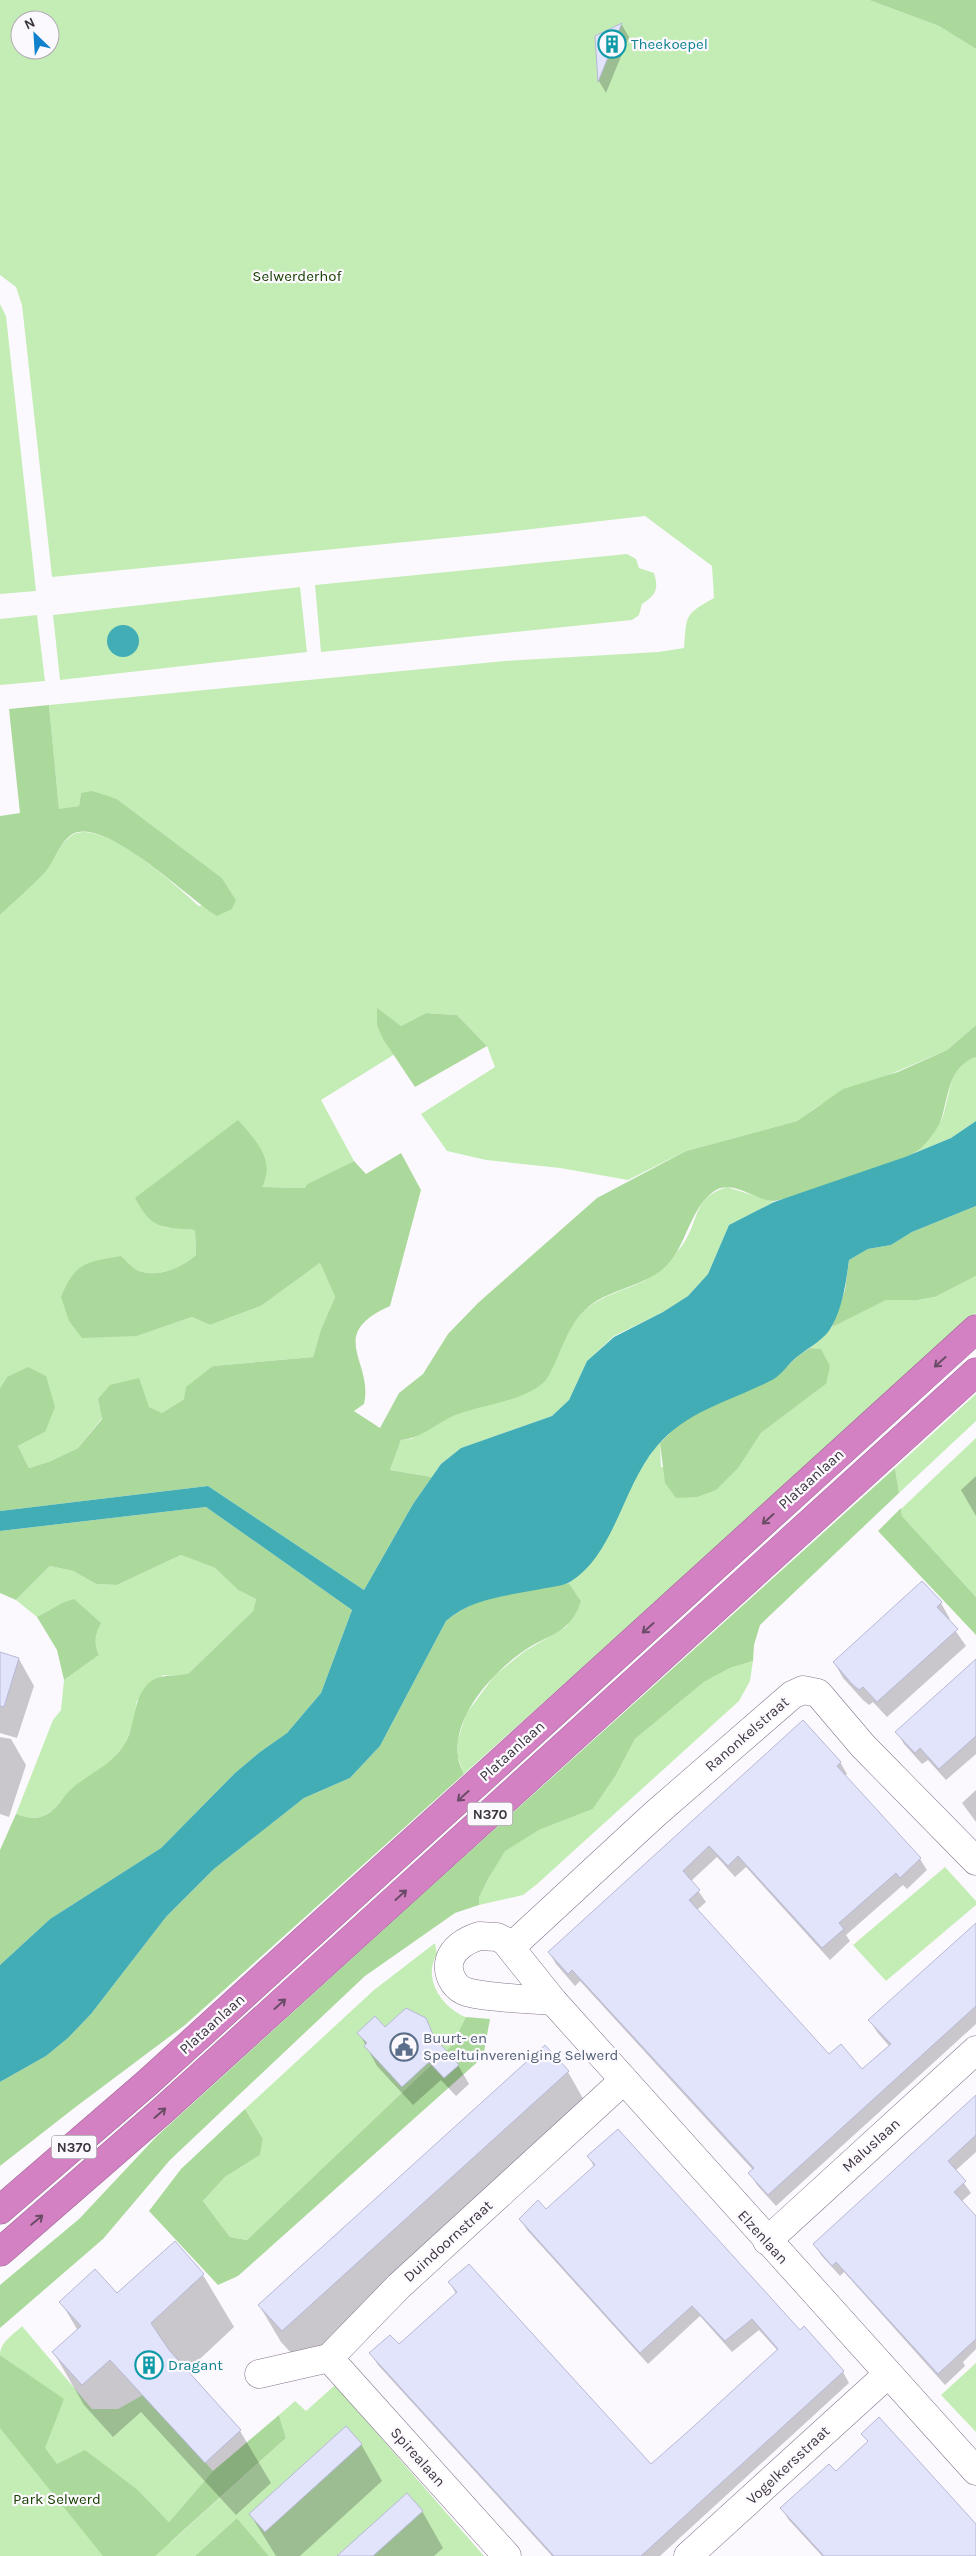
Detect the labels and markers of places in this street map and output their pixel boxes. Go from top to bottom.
building icon: Theekoepel [597,29,627,59]
place label: Theekoepel [631,35,708,53]
place label: Buurt- en Speeltuinvereniging Selwerd [423,2029,618,2064]
public building icon: Buurt- en Speeltuinvereniging Selwerd [389,2032,419,2062]
building icon: Dragant [134,2350,164,2380]
place label: Dragant [168,2356,223,2374]

